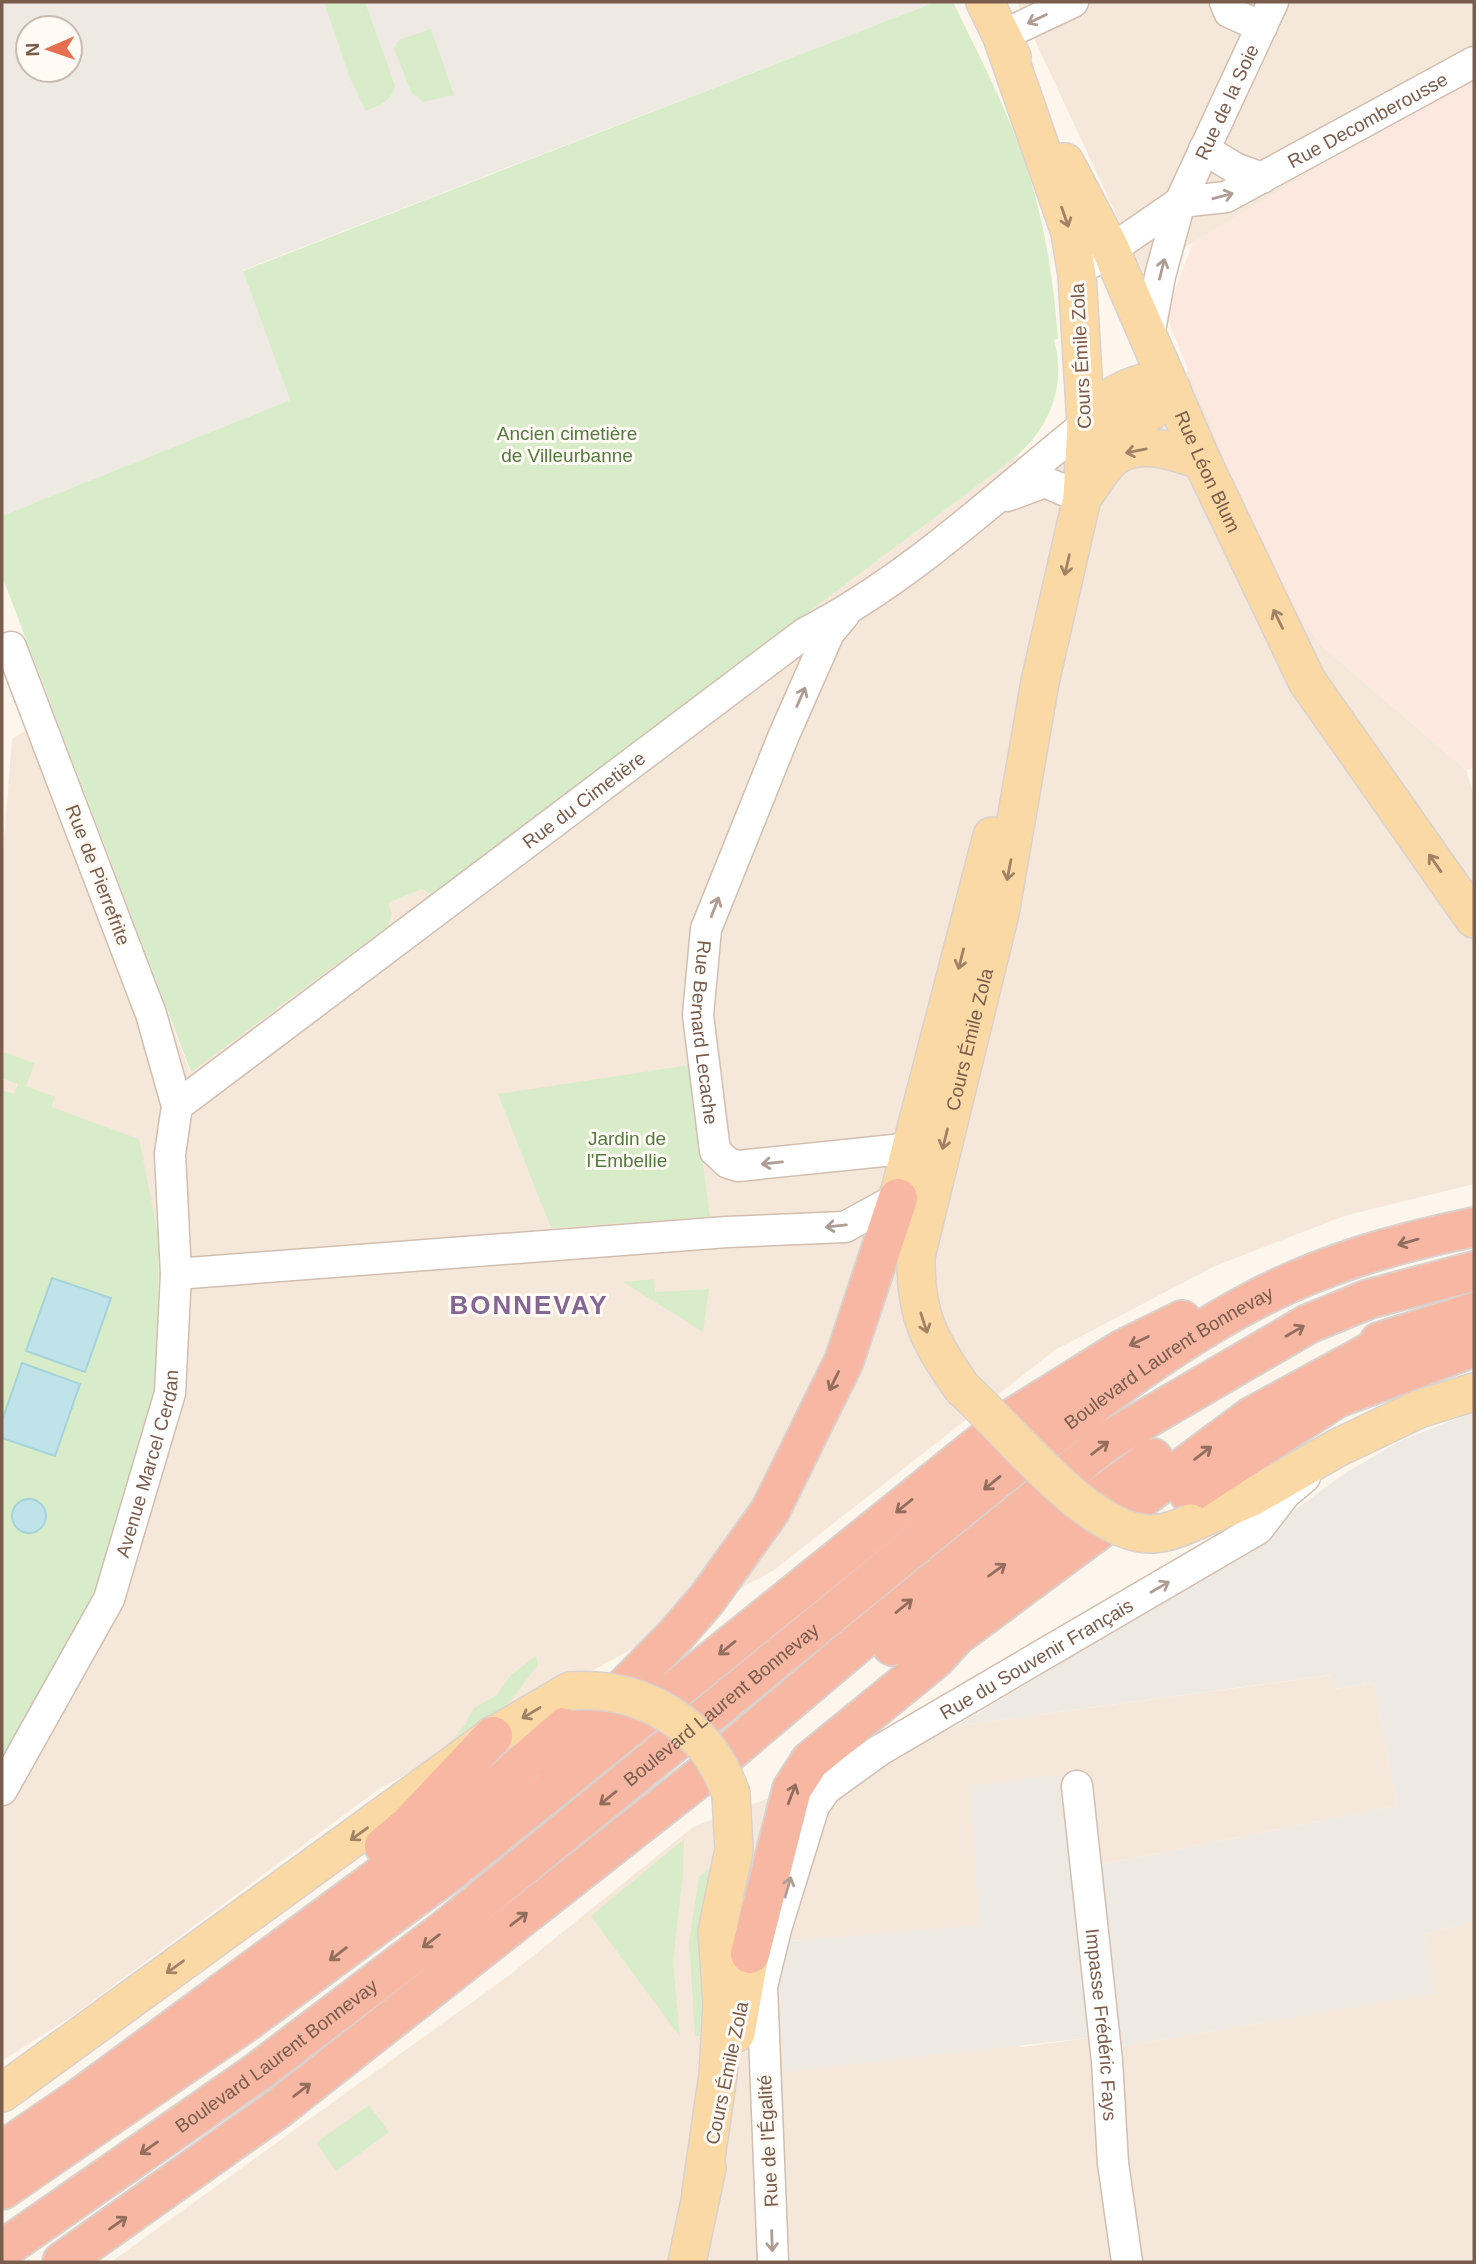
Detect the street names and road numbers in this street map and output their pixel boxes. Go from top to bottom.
street label: Rue de la Soie [1191,41,1262,163]
street label: Rue Decomberousse [1284,68,1451,172]
street label: Cours Émile Zola [1067,282,1095,429]
street label: Rue Léon Blum [1171,408,1245,535]
street label: Rue du Cimetière [518,747,649,853]
street label: Rue de Pierrefrite [62,802,134,948]
street label: Rue Bernard Lecache [687,939,722,1126]
street label: Cours Émile Zola [942,966,997,1113]
street label: Boulevard Laurent Bonnevay [1060,1282,1277,1433]
street label: Avenue Marcel Cerdan [111,1369,182,1560]
street label: Rue du Souvenir Français [936,1594,1136,1723]
street label: Boulevard Laurent Bonnevay [619,1618,823,1790]
street label: Impasse Frédéric Fays [1082,1927,1121,2122]
street label: Boulevard Laurent Bonnevay [171,1974,382,2137]
street label: Cours Émile Zola [702,1999,753,2146]
street label: Rue de l'Égalité [754,2074,782,2208]

